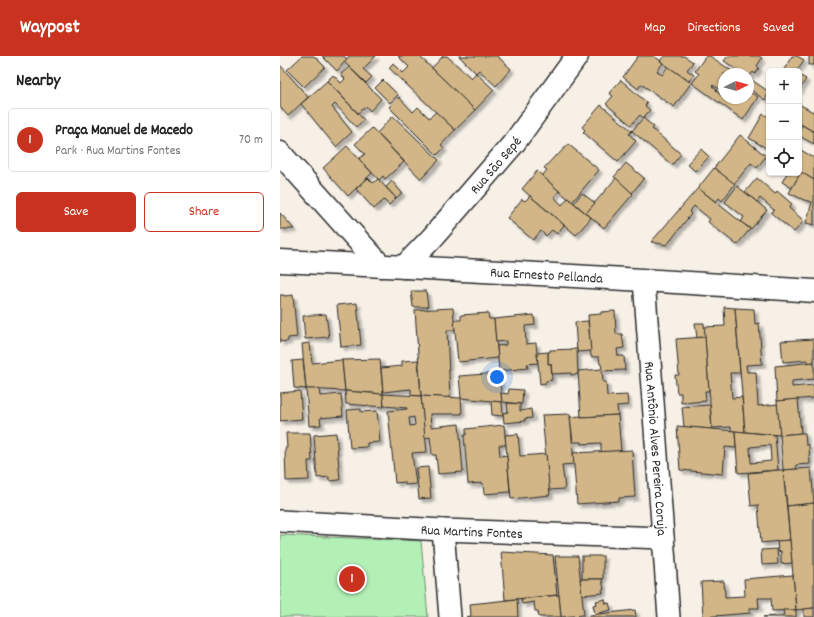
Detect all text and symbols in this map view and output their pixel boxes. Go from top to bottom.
text: Waypost [20,15,80,42]
text: Map [644,18,666,38]
text: Directions [688,18,741,38]
text: Saved [763,18,794,38]
north arrow [718,68,754,104]
map controls [766,68,802,176]
button: + [766,68,802,104]
text: Nearby [16,70,60,94]
button: − [766,104,802,140]
text: Praça Manuel de Macedo [55,120,193,142]
text: 1 [29,131,31,150]
text: 70 m [239,131,263,150]
street label: Rua São Sepé [466,133,527,199]
button: locate [766,140,802,176]
text: Park · Rua Martins Fontes [55,142,181,161]
button: Save [16,192,136,232]
button: Share [144,192,264,232]
street label: Rua Ernesto Pellanda [490,263,604,290]
street label: Rua Antônio Alves Pereira Coruja [638,361,671,537]
your location [487,367,507,387]
street label: Rua Martins Fontes [420,521,523,545]
pin: 1 [339,564,365,594]

